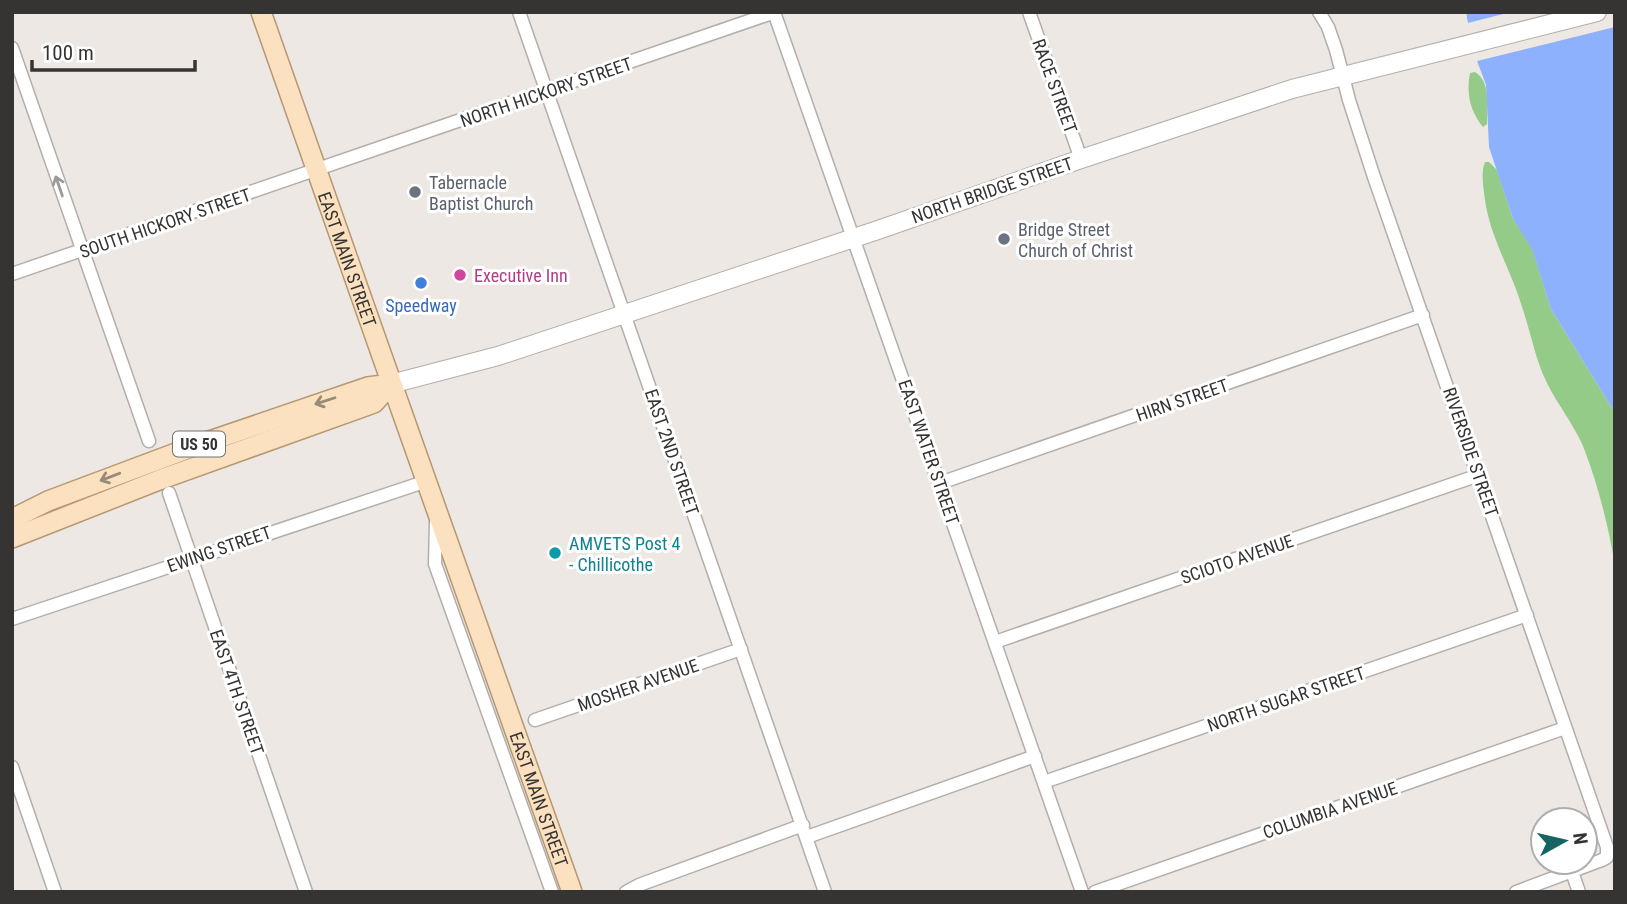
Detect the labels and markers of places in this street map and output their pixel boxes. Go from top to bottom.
place label: Tabernacle Baptist Church [429,172,533,214]
marker: Tabernacle Baptist Church [407,184,423,200]
place label: Bridge Street Church of Christ [1018,219,1133,261]
marker: Bridge Street Church of Christ [996,231,1012,247]
place label: Executive Inn [474,265,568,286]
marker: Executive Inn [452,267,468,283]
marker: Speedway [413,275,429,291]
place label: Speedway [385,295,457,316]
place label: AMVETS Post 4 - Chillicothe [569,533,680,575]
marker: AMVETS Post 4 - Chillicothe [547,545,563,561]

